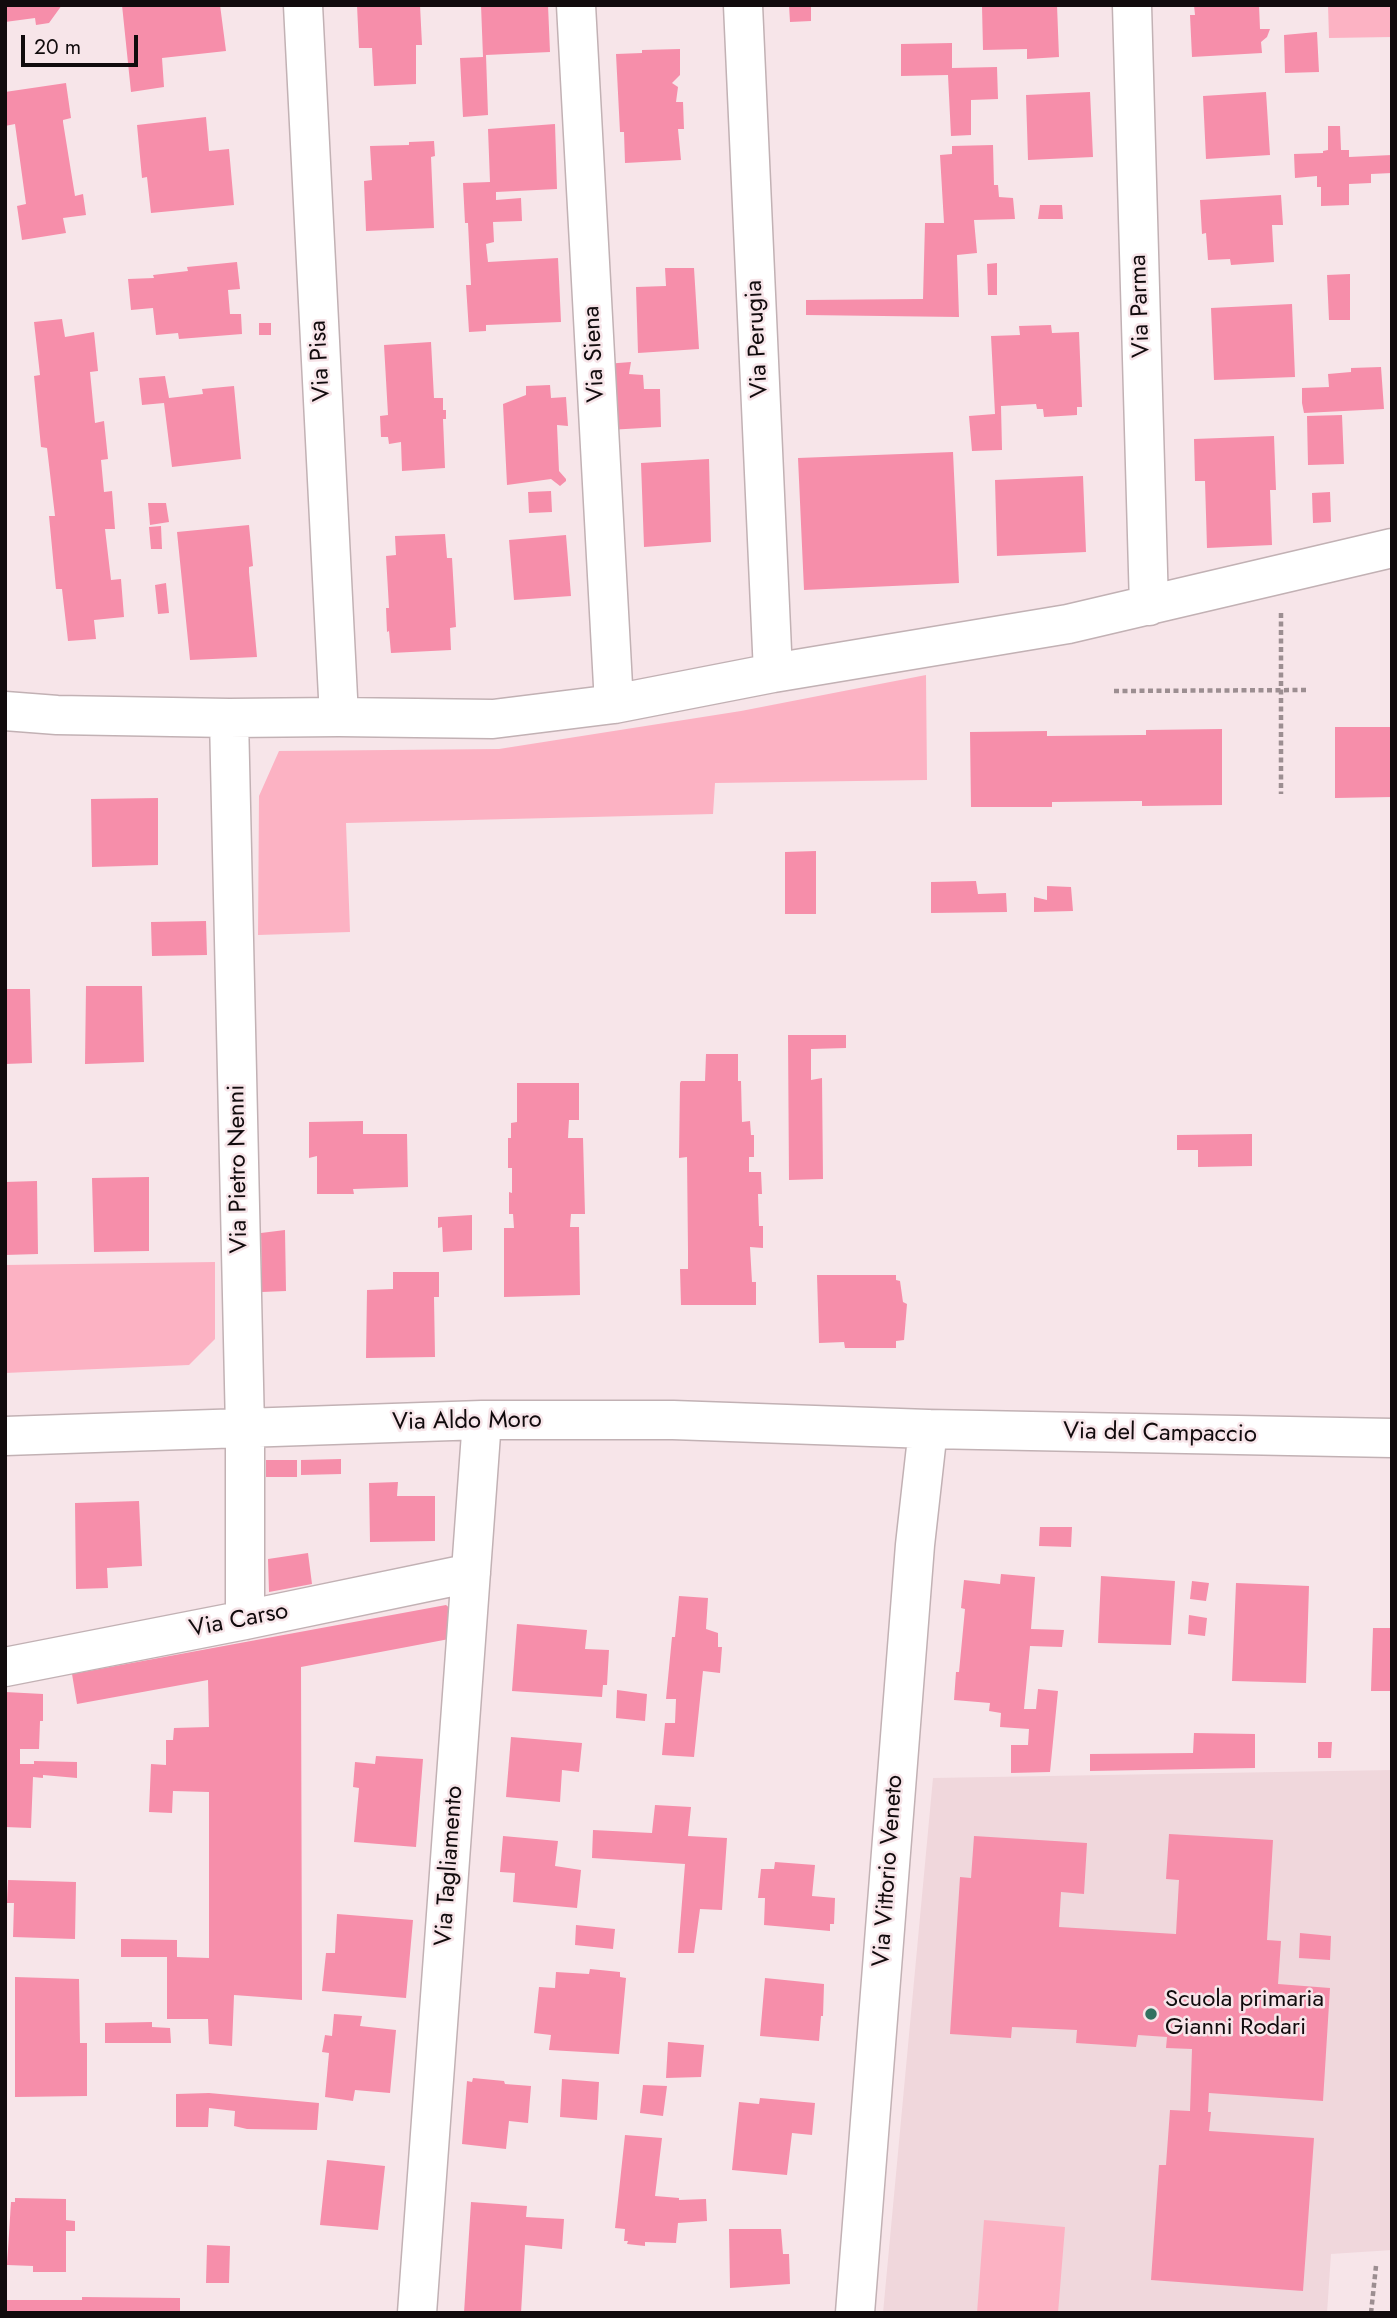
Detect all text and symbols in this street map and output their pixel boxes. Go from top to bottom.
scale bar [24,21,142,65]
text: 20 m [34,32,81,62]
street label: Via Parma [1125,254,1157,358]
street label: Via Perugia [741,279,775,399]
street label: Via Siena [578,305,612,403]
street label: Via Pisa [304,320,338,402]
street label: Via Pietro Nenni [223,1084,255,1254]
street label: Via Aldo Moro [392,1406,542,1438]
street label: Via del Campaccio [1063,1418,1257,1450]
street label: Via Carso [187,1597,291,1645]
street label: Via Vittorio Veneto [868,1774,910,1968]
street label: Via Tagliamento [430,1785,470,1947]
place label: Scuola primaria Gianni Rodari [1165,1986,1324,2042]
marker: Scuola primaria Gianni Rodari [1143,2006,1159,2022]

